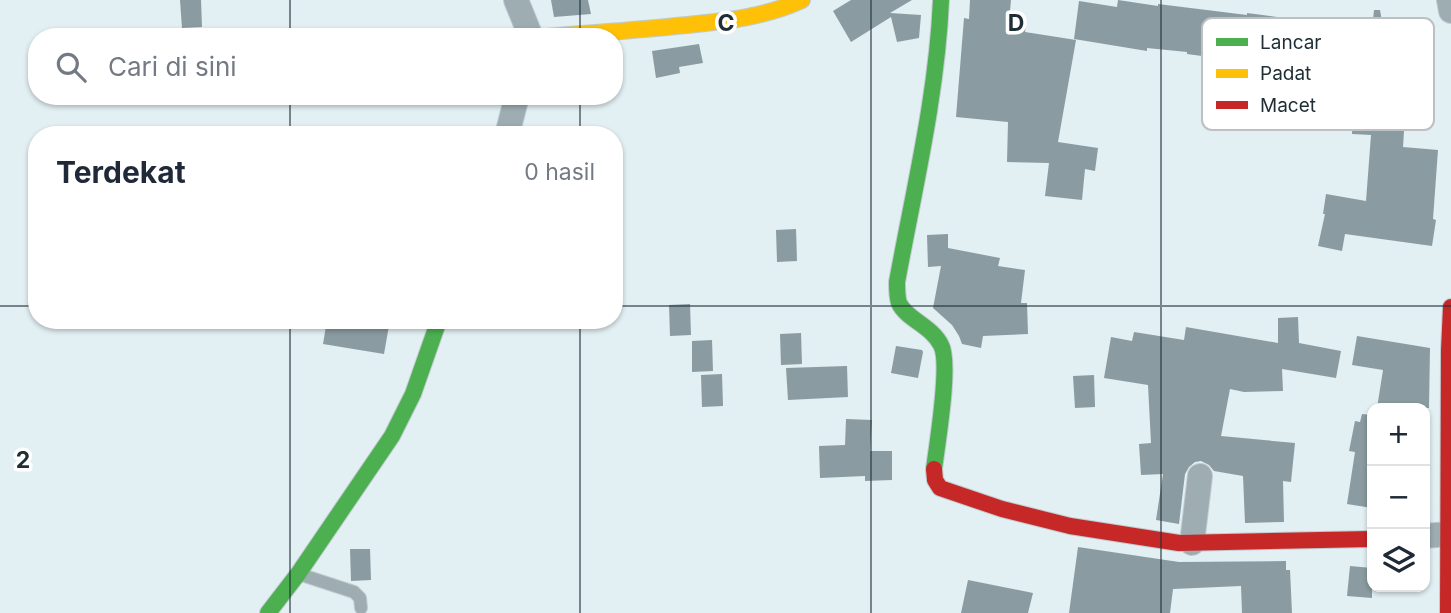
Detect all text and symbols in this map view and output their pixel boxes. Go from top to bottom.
text: C [717,9,735,37]
text: D [1008,9,1024,37]
legend [1202,18,1434,130]
search box [28,28,623,105]
text: Lancar [1260,31,1322,54]
icon: search [52,48,90,86]
text: Cari di sini [108,51,237,82]
text: Padat [1260,62,1311,85]
text: Macet [1260,94,1316,117]
text: Terdekat [56,154,186,190]
text: 0 hasil [524,158,595,186]
map controls [1367,403,1430,592]
button: + [1367,403,1430,466]
text: 2 [16,446,30,474]
button: − [1367,466,1430,529]
button: layers [1367,529,1430,592]

